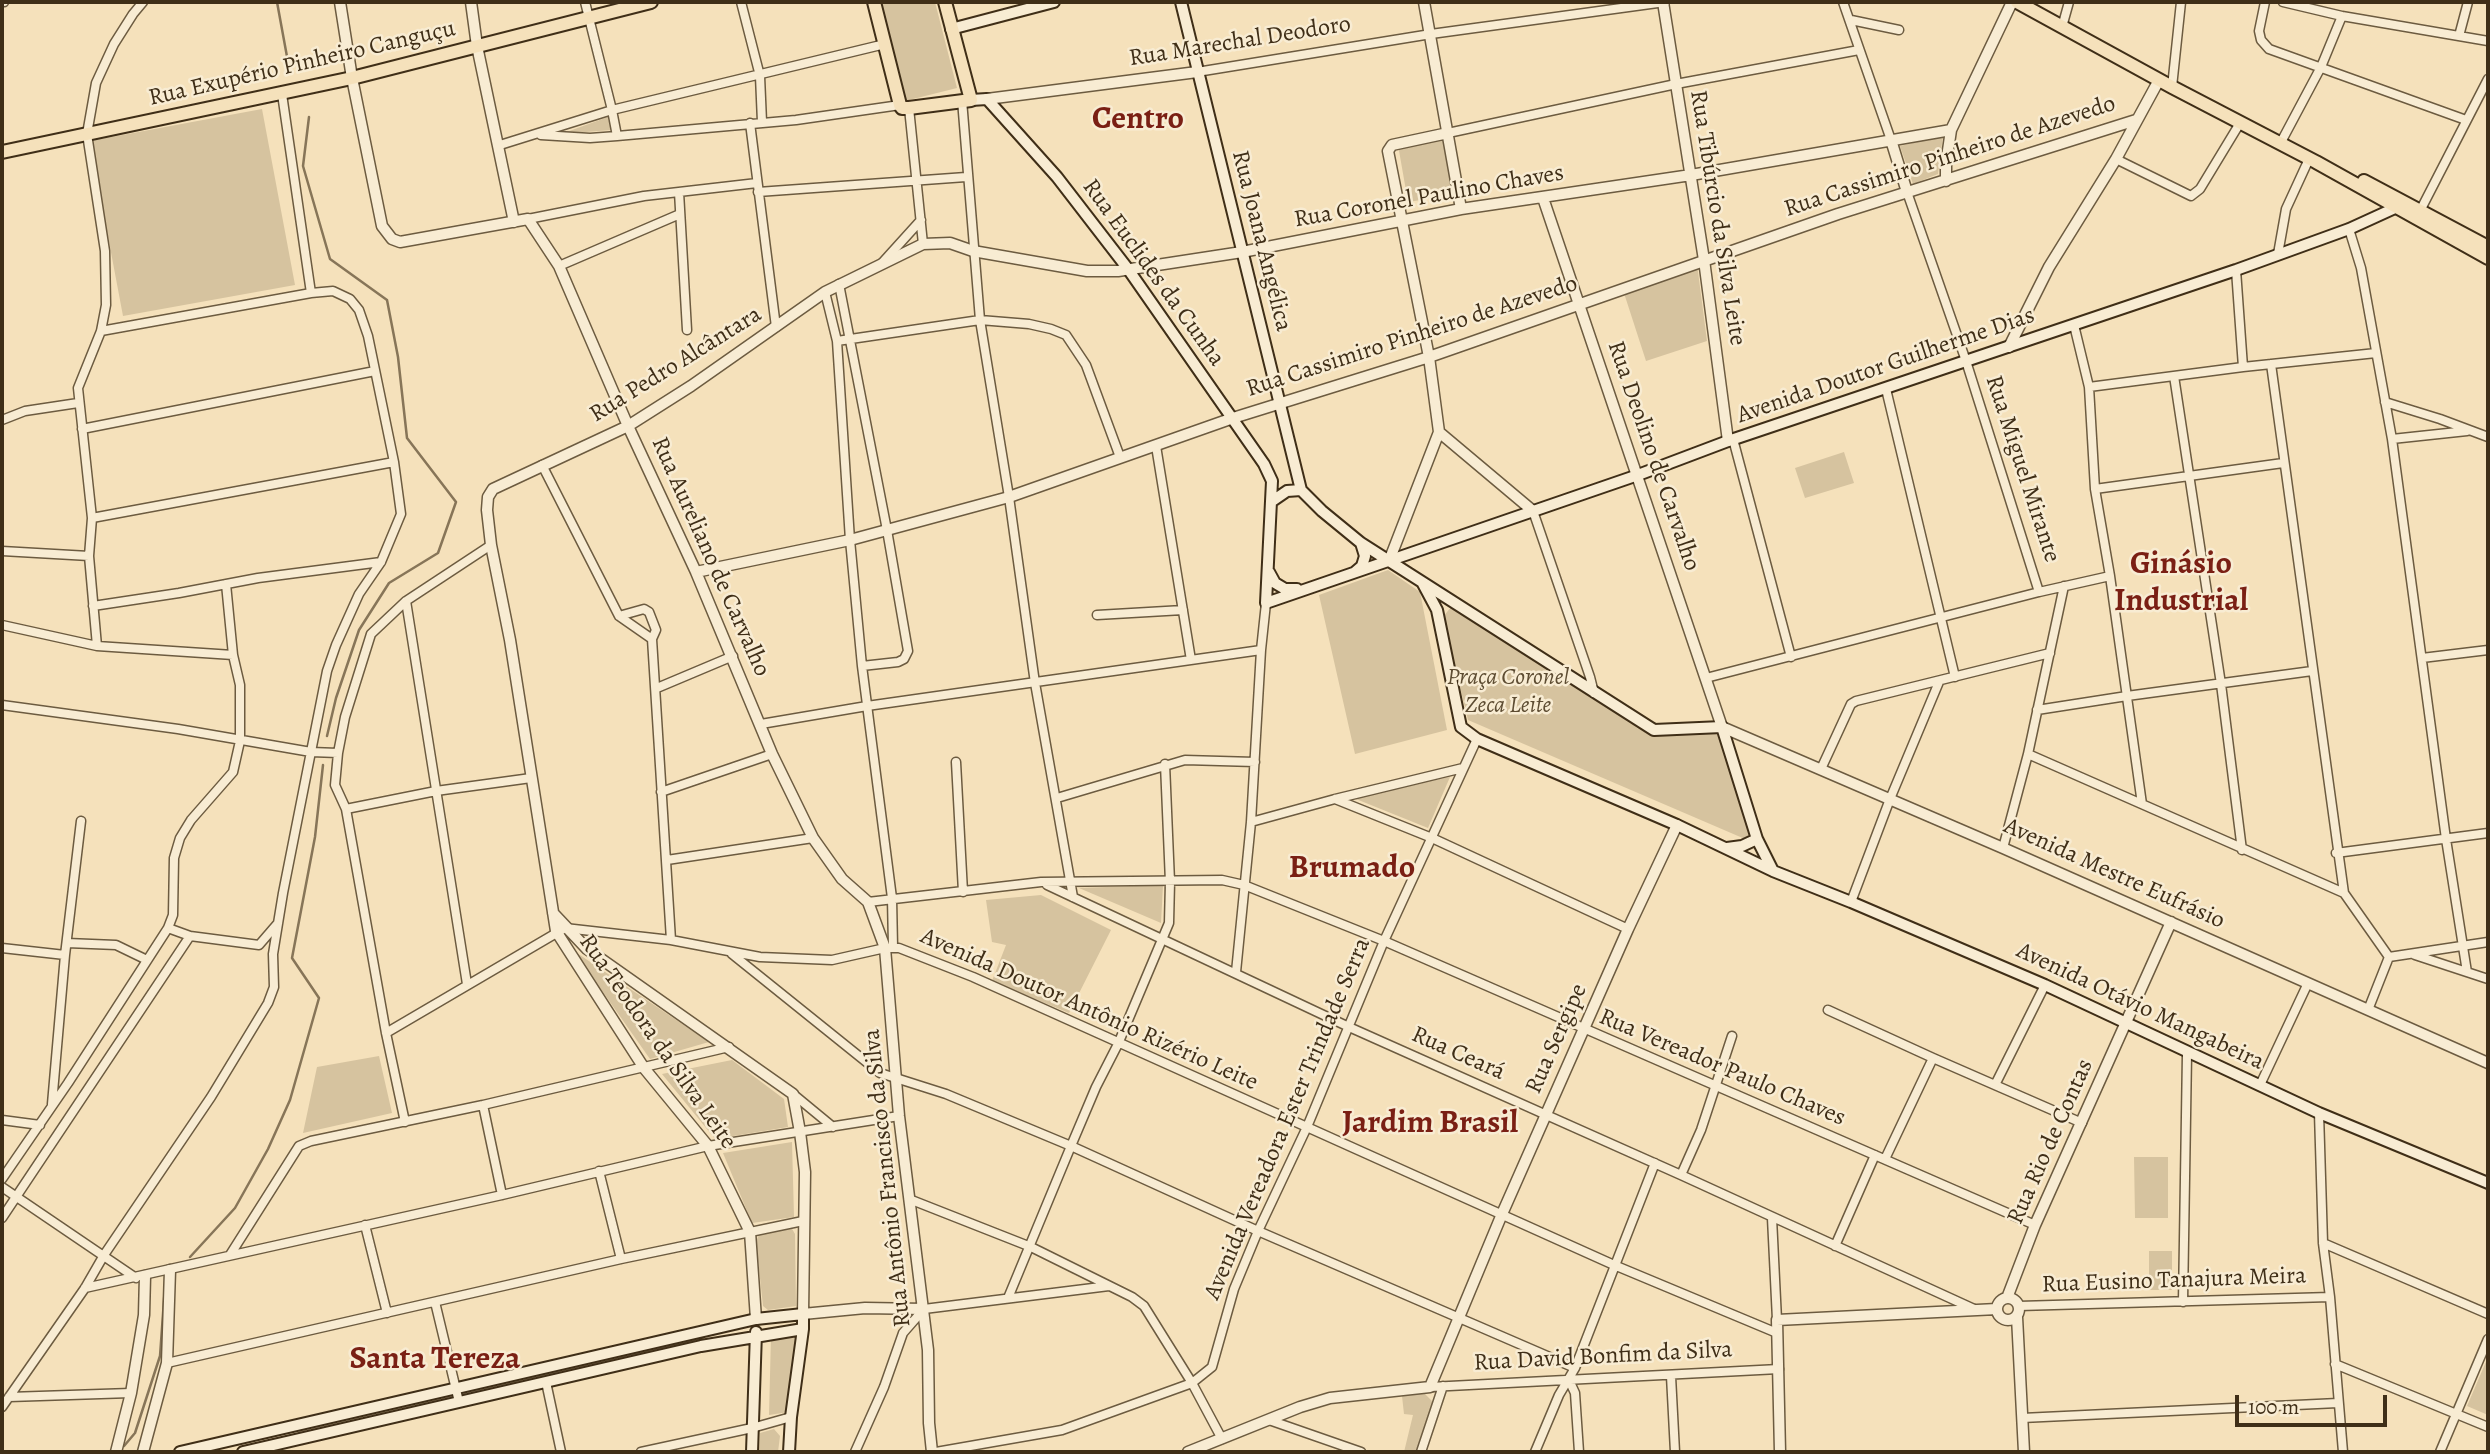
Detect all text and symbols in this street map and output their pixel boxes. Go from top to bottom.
street label: Rua Marechal Deodoro [1127,10,1353,74]
street label: Rua Exupério Pinheiro Canguçu [146,15,458,113]
street label: Rua Tibúrcio da Silva Leite [1683,88,1751,348]
street label: Rua Cassimiro Pinheiro de Azevedo [1781,90,2119,224]
district label: Centro [1092,101,1184,139]
street label: Rua Joana Angélica [1225,148,1297,334]
street label: Rua Coronel Paulino Chaves [1292,159,1566,235]
street label: Rua Euclides da Cunha [1075,174,1231,372]
street label: Rua Cassimiro Pinheiro de Azevedo [1243,270,1581,404]
street label: Rua Pedro Alcântara [585,301,767,429]
street label: Avenida Doutor Guilherme Dias [1733,301,2039,431]
street label: Rua Deolino de Carvalho [1600,337,1706,575]
street label: Rua Miguel Mirante [1978,372,2066,566]
street label: Rua Aureliano de Carvalho [644,433,776,681]
district label: Ginásio Industrial [2114,546,2248,621]
park label: Praça Coronel Zeca Leite [1447,664,1569,720]
street label: Avenida Mestre Eufrásio [1999,812,2229,936]
district label: Brumado [1289,850,1415,888]
street label: Avenida Doutor Antônio Rizério Leite [916,922,1262,1098]
street label: Rua Teodora da Silva Leite [572,929,742,1155]
street label: Avenida Vereadora Ester Trindade Serra [1199,934,1377,1304]
street label: Avenida Otávio Mangabeira [2012,937,2268,1077]
street label: Rua Sergipe [1520,980,1594,1098]
street label: Rua Vereador Paulo Chaves [1594,1003,1850,1133]
street label: Rua Ceará [1407,1021,1509,1087]
street label: Rua Antônio Francisco da Silva [858,1027,918,1329]
street label: Rua Rio de Contas [2002,1055,2100,1229]
district label: Jardim Brasil [1342,1105,1518,1143]
street label: Rua Eusino Tanajura Meira [2041,1262,2307,1300]
street label: Rua David Bonfim da Silva [1473,1336,1733,1378]
district label: Santa Tereza [349,1341,521,1379]
scale bar [2238,1380,2390,1424]
text: 100 m [2248,1393,2299,1421]

